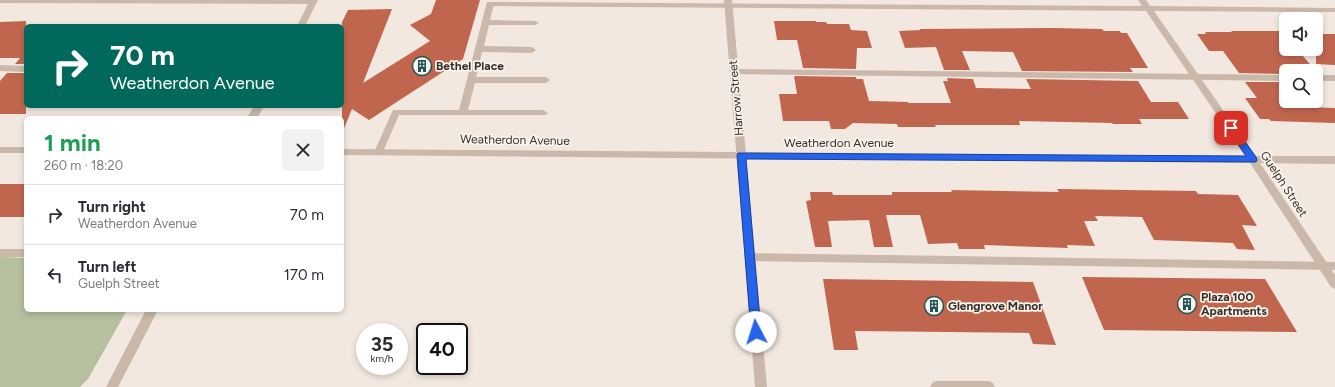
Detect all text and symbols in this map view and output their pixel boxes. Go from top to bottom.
map controls [1279,12,1323,108]
button: sound [1279,12,1323,56]
text: 70 m [110,38,175,72]
icon: right [44,40,96,92]
building icon: Bethel Place [411,55,433,77]
place label: Bethel Place [436,59,504,73]
street label: Harrow Street [726,59,746,136]
button: search [1279,64,1323,108]
text: Weatherdon Avenue [110,72,275,94]
pin [1214,111,1248,145]
icon: arrive [1220,117,1242,139]
text: 1 min [44,128,101,157]
button: close [282,129,324,171]
street label: Weatherdon Avenue [460,132,570,148]
street label: Weatherdon Avenue [784,136,894,150]
street label: Guelph Street [1258,149,1311,220]
text: 260 m · 18:20 [44,158,123,173]
text: Turn right [78,198,146,216]
icon: right [44,204,66,226]
text: 70 m [290,206,324,224]
text: Weatherdon Avenue [78,216,197,231]
text: Turn left [78,258,136,276]
icon: left [44,264,66,286]
text: 170 m [284,266,324,284]
text: Guelph Street [78,276,160,291]
place label: Plaza 100 Apartments [1201,290,1267,318]
building icon: Plaza 100 Apartments [1176,293,1198,315]
building icon: Glengrove Manor [923,295,945,317]
place label: Glengrove Manor [948,299,1043,313]
position arrow [735,311,777,353]
speed limit sign: 40 [416,323,468,375]
text: 35 [371,332,393,356]
text: km/h [371,352,393,365]

